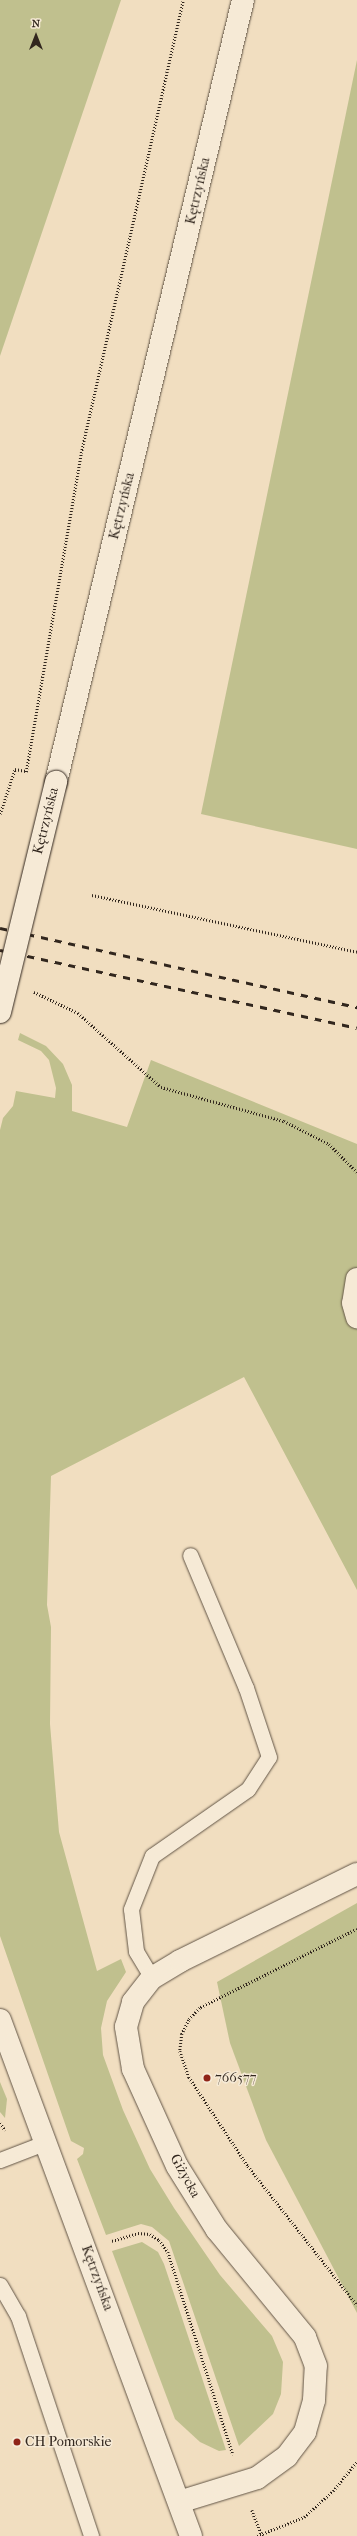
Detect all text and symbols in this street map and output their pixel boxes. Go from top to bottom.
north arrow [16,16,56,56]
text: N [32,17,40,30]
street label: Kętrzyńska [182,156,214,226]
street label: Kętrzyńska [106,471,138,541]
street label: Kętrzyńska [30,786,62,856]
place label: 766577 [215,2070,256,2086]
marker: 766577 [202,2073,212,2083]
street label: Giżycka [166,2151,204,2201]
street label: Kętrzyńska [77,2243,117,2313]
place label: CH Pomorskie [25,2434,112,2450]
marker: CH Pomorskie [12,2437,22,2447]

